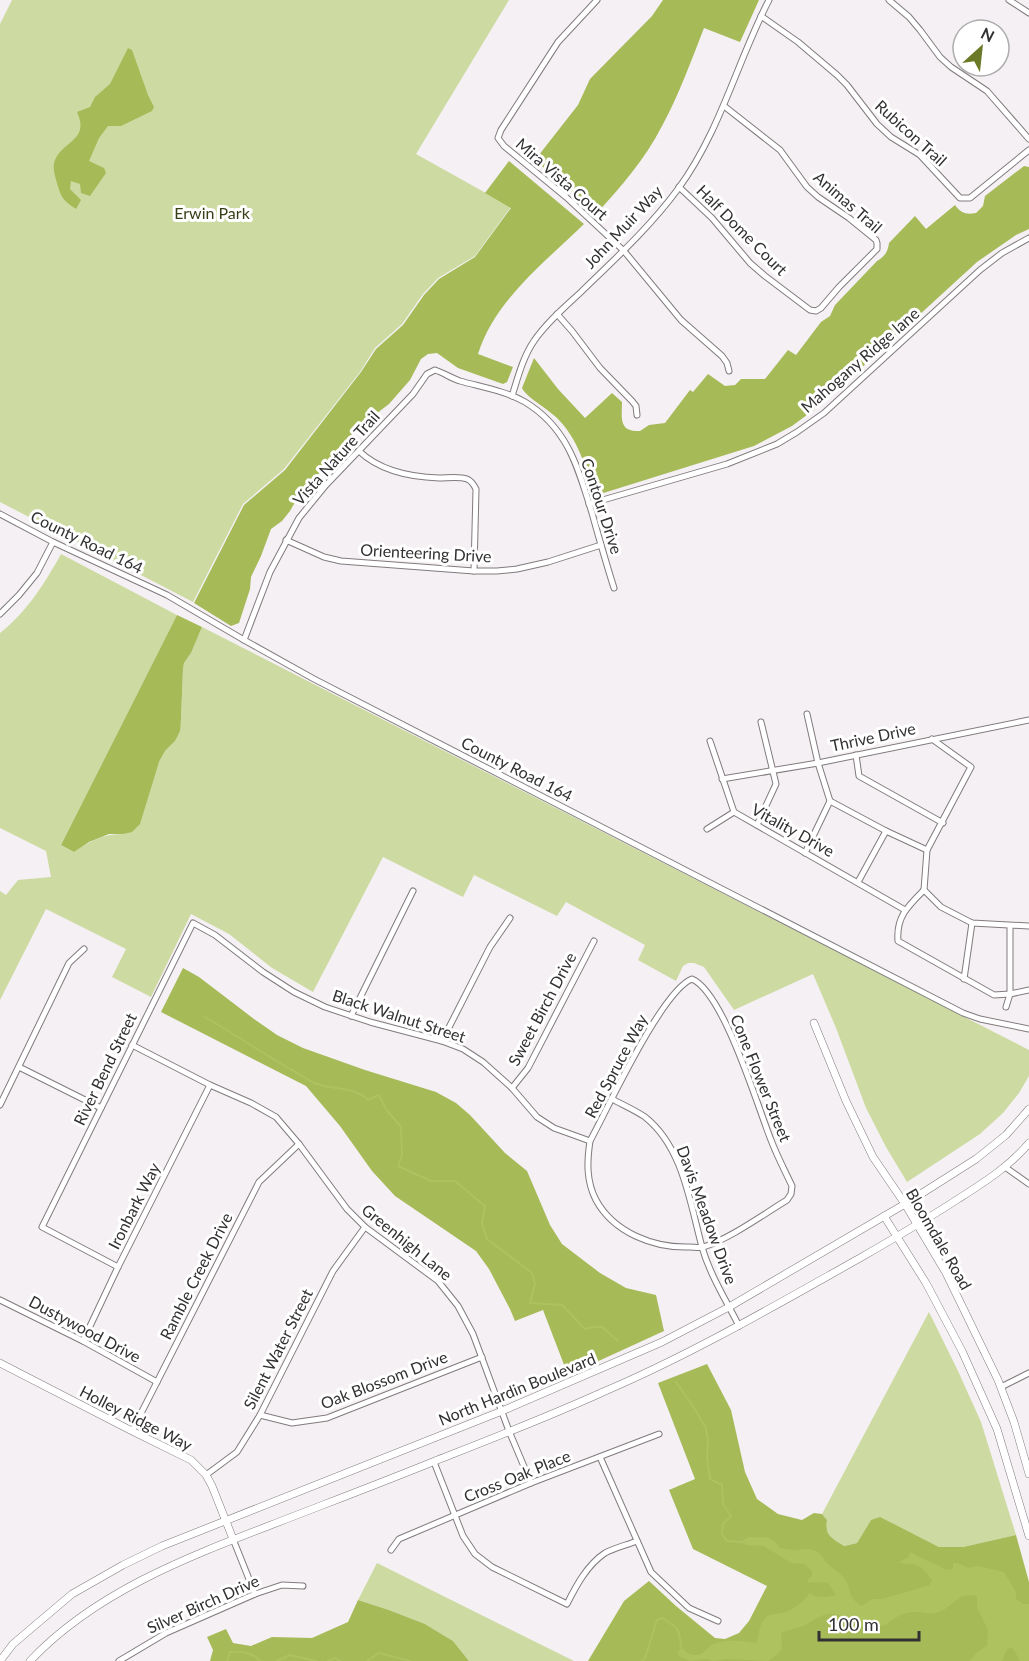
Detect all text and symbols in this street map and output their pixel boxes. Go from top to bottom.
north arrow [951,18,1011,78]
text: N [978,23,998,45]
street label: Rubicon Trail [872,96,951,170]
street label: Mira Vista Court [513,134,612,224]
street label: Animas Trail [810,167,886,236]
street label: Half Dome Court [693,180,792,279]
street label: John Muir Way [580,181,666,272]
park label: Erwin Park [174,203,251,222]
street label: Mahogany Ridge lane [797,303,923,416]
street label: Vista Nature Trail [288,407,383,509]
street label: Contour Drive [578,455,627,556]
street label: County Road 164 [28,506,146,577]
street label: Orienteering Drive [360,540,492,565]
street label: Thrive Drive [829,718,917,755]
street label: County Road 164 [458,732,576,805]
street label: Vitality Drive [748,799,838,860]
street label: Sweet Birch Drive [504,949,579,1069]
street label: Black Walnut Street [330,985,468,1046]
street label: River Bend Street [69,1009,140,1128]
street label: Red Spruce Way [580,1010,651,1121]
street label: Cone Flower Street [727,1012,796,1144]
street label: Davis Meadow Drive [674,1143,741,1287]
street label: Ironbark Way [104,1159,164,1252]
street label: Bloomdale Road [903,1185,976,1293]
street label: Greenhigh Lane [358,1199,456,1284]
street label: Ramble Creek Drive [155,1209,236,1342]
street label: Silent Water Street [239,1285,316,1412]
street label: Dustywood Drive [26,1291,144,1366]
street label: Oak Blossom Drive [318,1347,450,1412]
street label: North Hardin Boulevard [436,1348,598,1429]
street label: Holley Ridge Way [77,1381,196,1454]
street label: Cross Oak Place [461,1446,573,1506]
street label: Silver Birch Drive [144,1570,262,1637]
scale bar [819,1604,920,1642]
text: 100 m [828,1613,879,1635]

